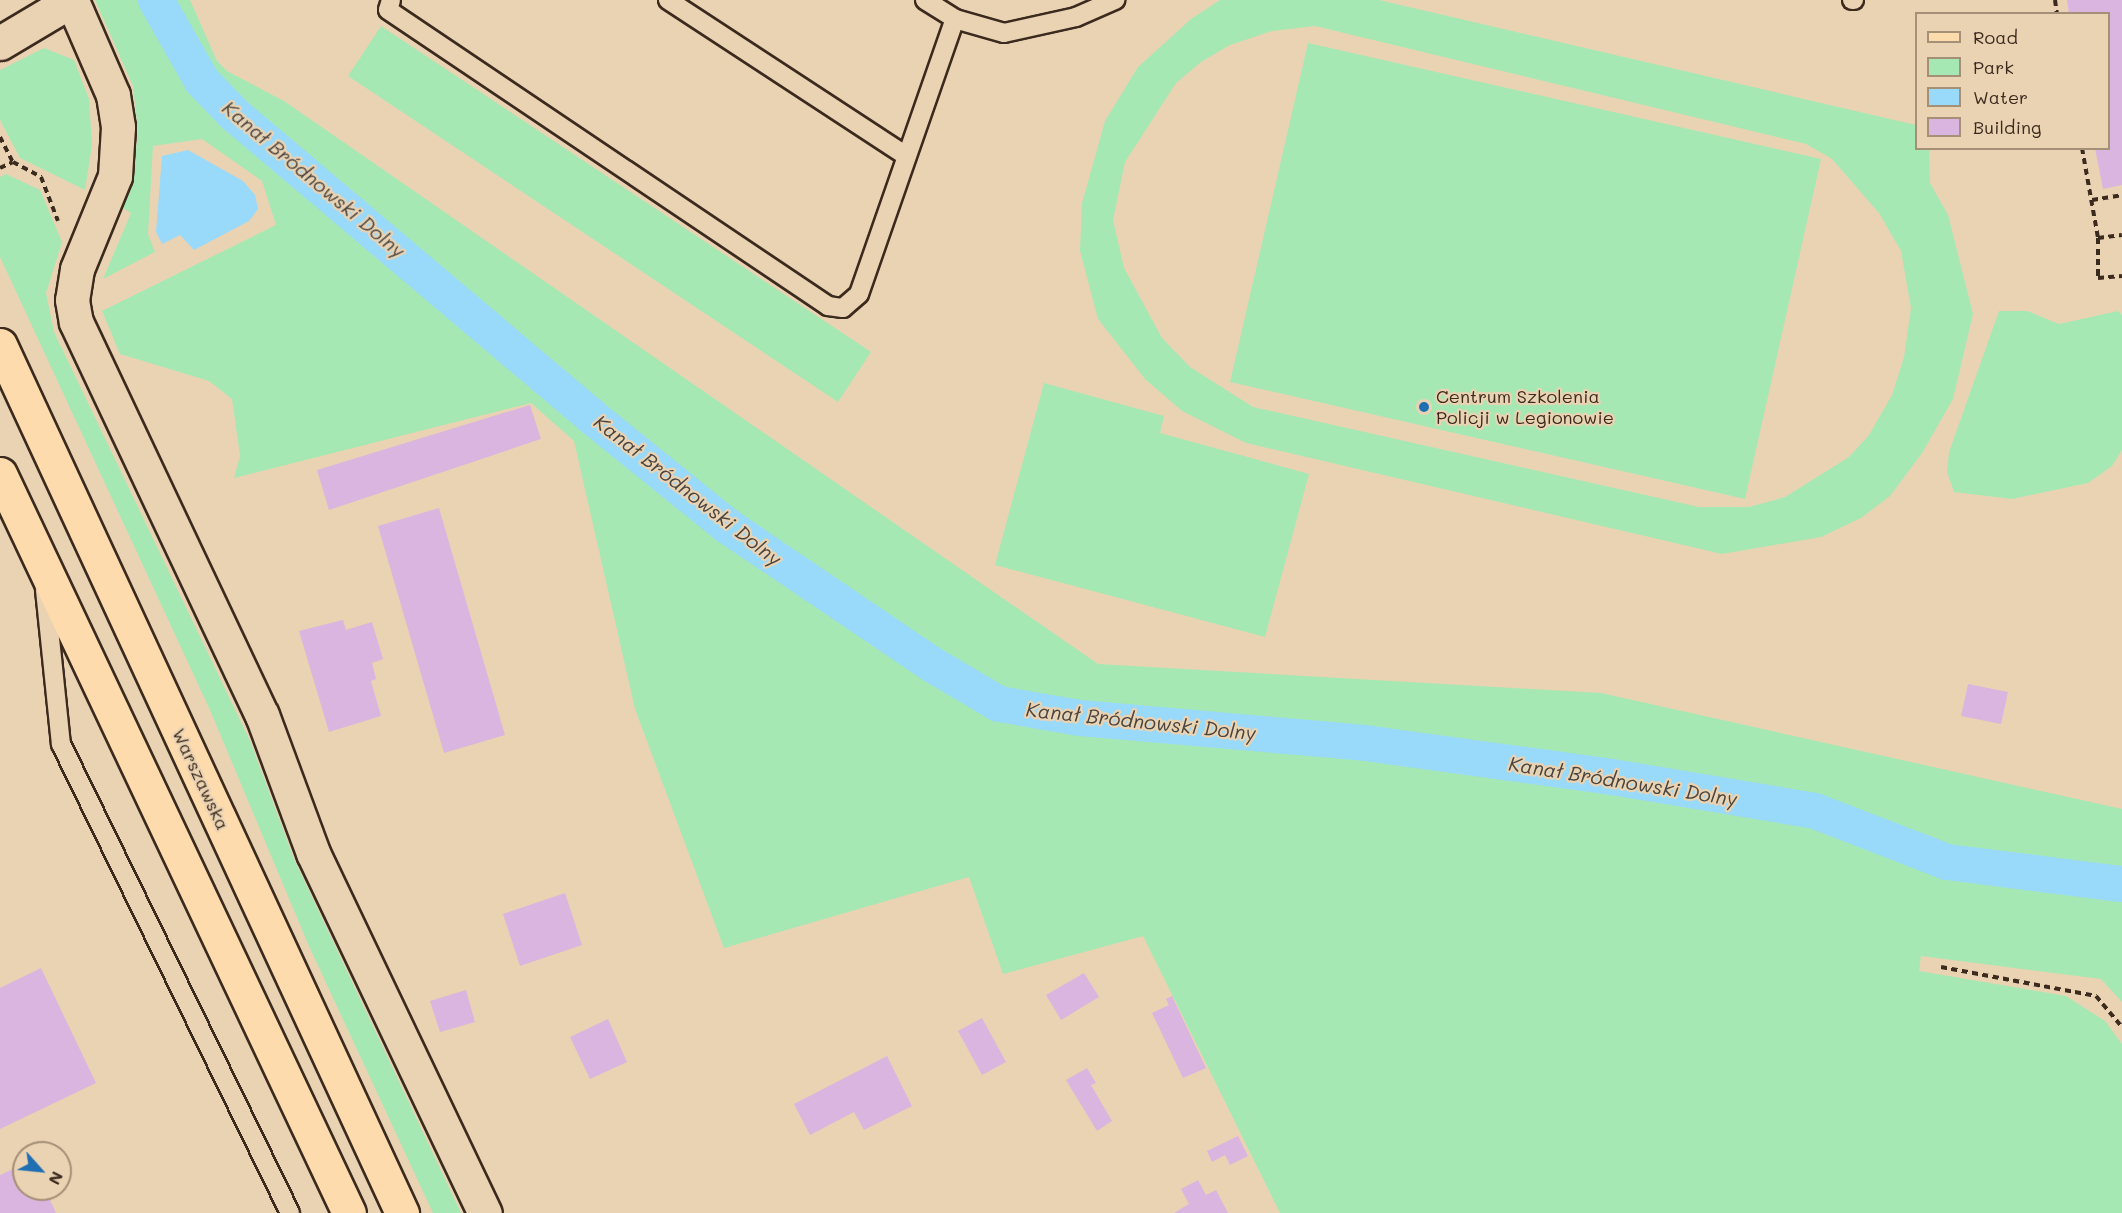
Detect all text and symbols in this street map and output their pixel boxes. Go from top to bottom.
legend [1915,12,2110,150]
text: Road [1973,25,2018,49]
text: Park [1973,55,2014,79]
text: Water [1973,85,2028,109]
water label: Kanał Bródnowski Dolny [218,95,410,263]
text: Building [1973,115,2041,139]
place label: Centrum Szkolenia Policji w Legionowie [1436,386,1614,428]
marker: Centrum Szkolenia Policji w Legionowie [1417,400,1431,414]
water label: Kanał Bródnowski Dolny [590,409,786,571]
water label: Kanał Bródnowski Dolny [1025,697,1257,745]
street label: Warszawska [168,725,234,833]
water label: Kanał Bródnowski Dolny [1507,751,1739,811]
north arrow [12,1141,72,1201]
text: N [45,1168,69,1189]

